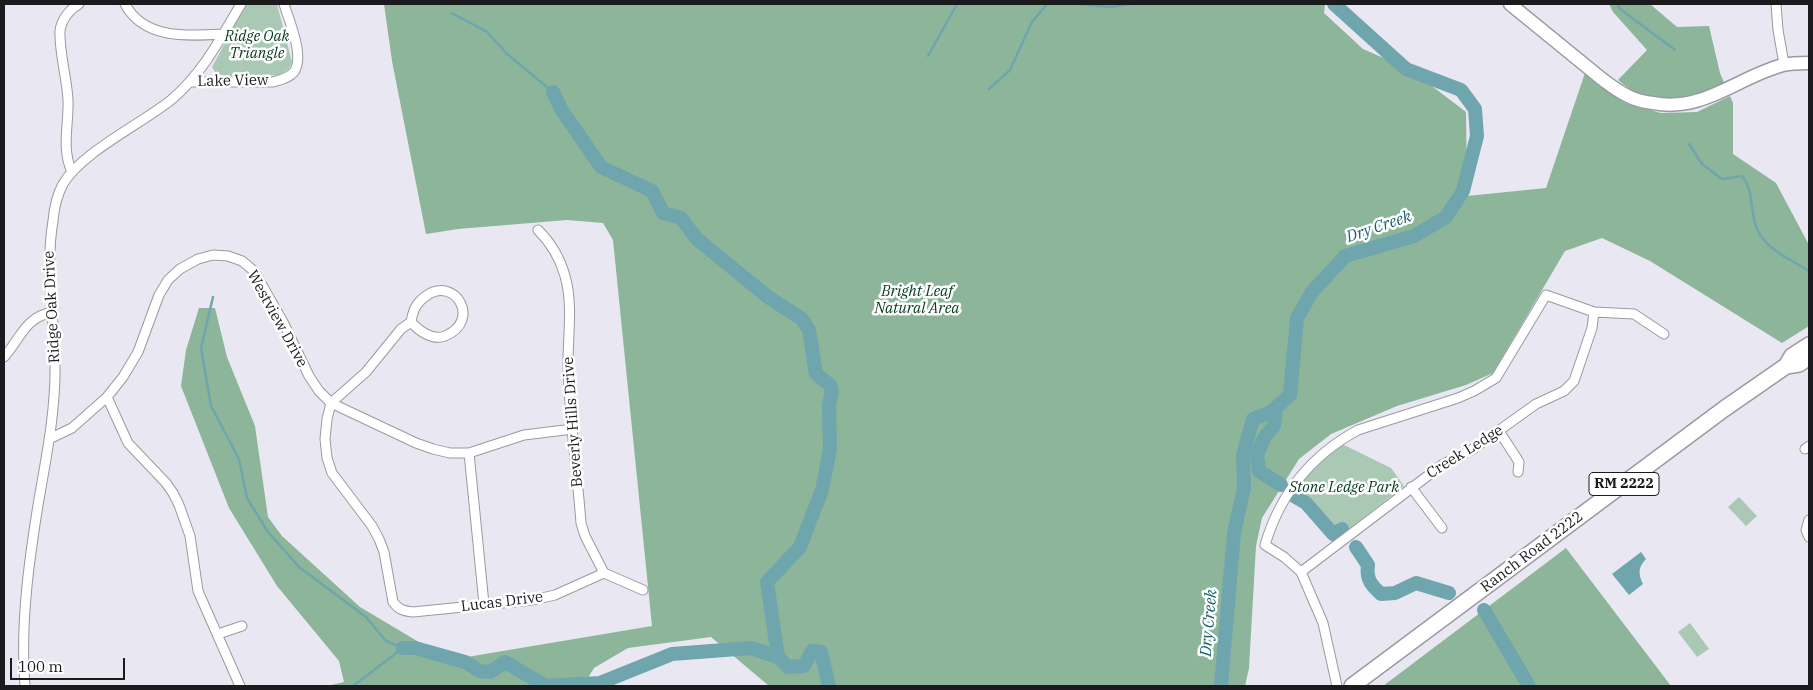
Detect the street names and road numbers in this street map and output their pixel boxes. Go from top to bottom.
street label: Lake View [197,71,269,91]
street label: Ridge Oak Drive [40,250,64,364]
street label: Westview Drive [243,267,311,371]
street label: Beverly Hills Drive [559,356,587,488]
street label: Creek Ledge [1423,421,1507,483]
road number: RM 2222 [1589,472,1659,496]
street label: Ranch Road 2222 [1477,508,1587,596]
street label: Lucas Drive [460,588,544,616]

